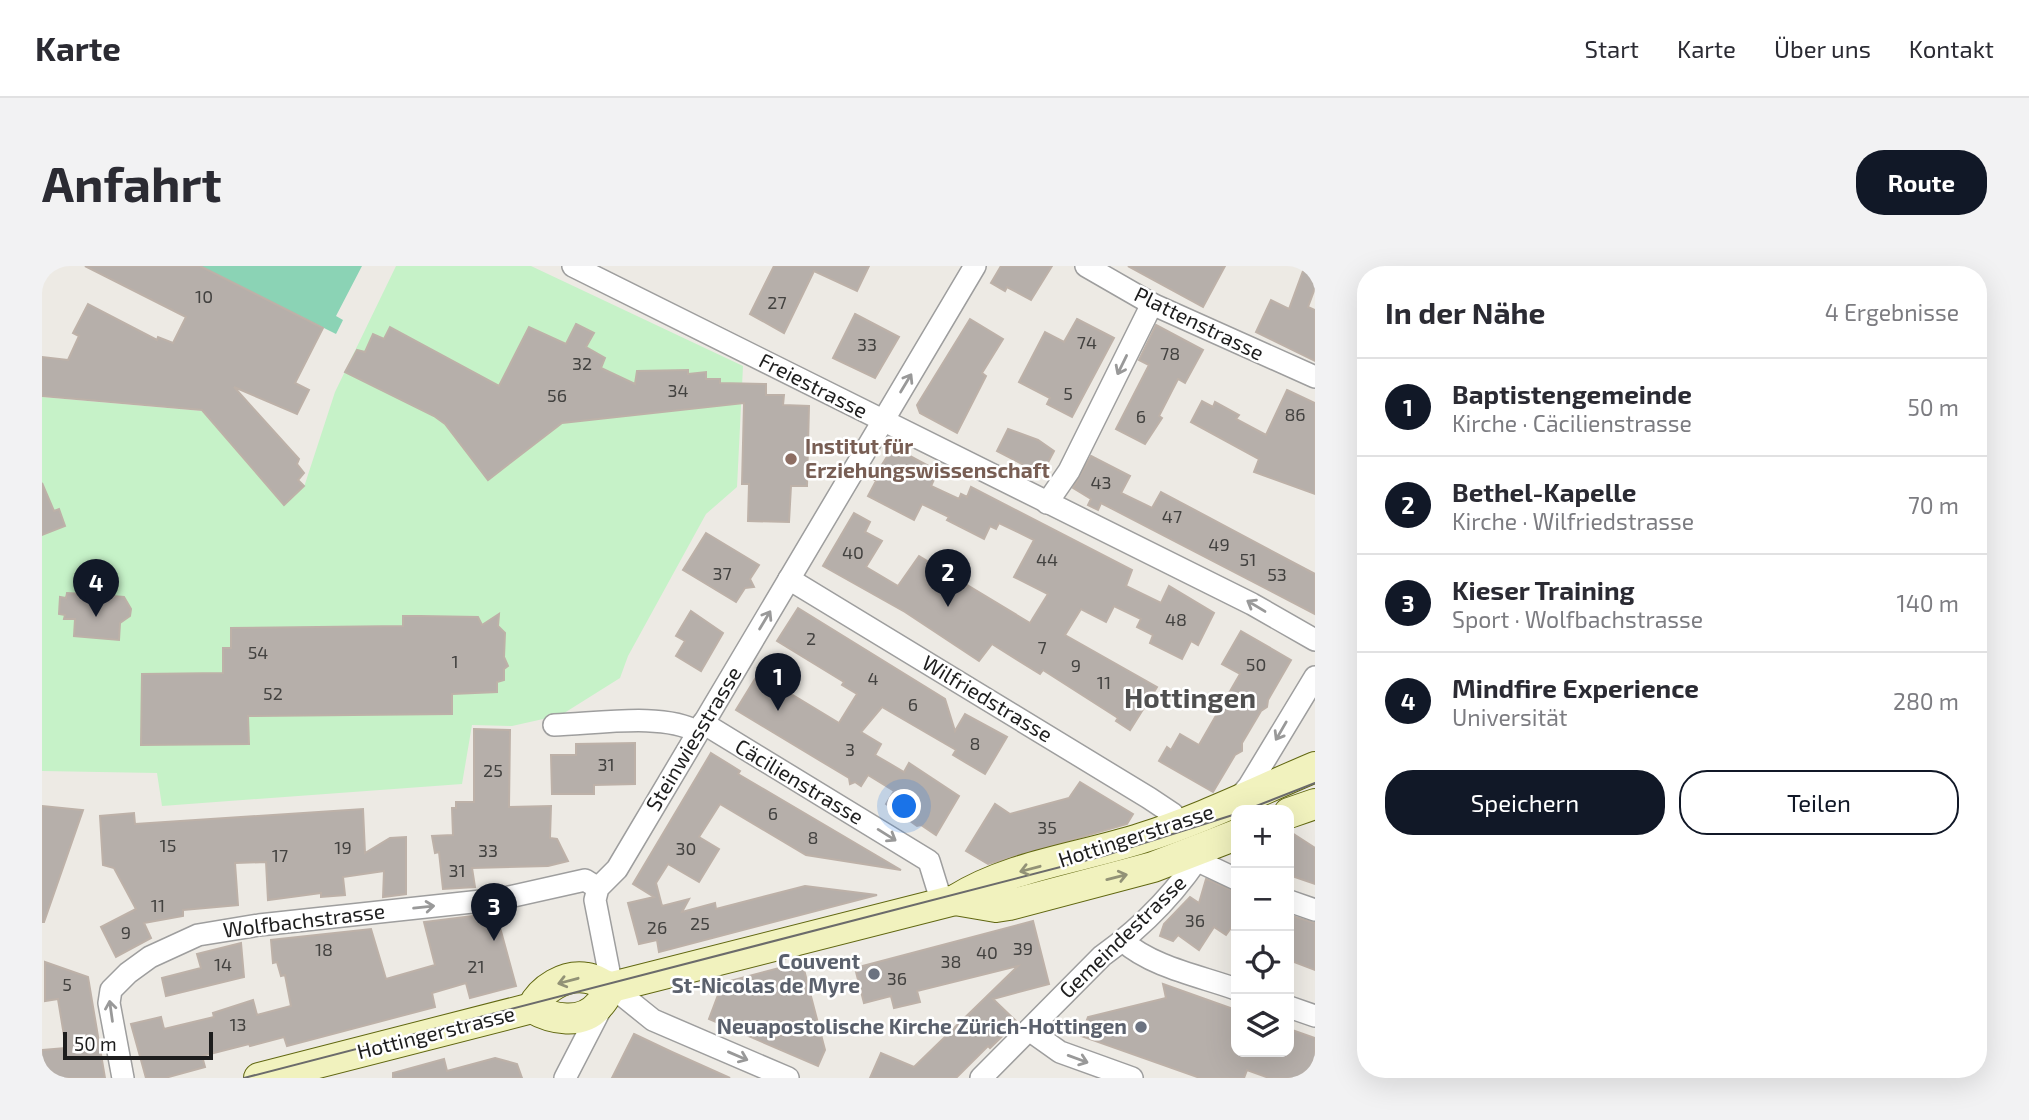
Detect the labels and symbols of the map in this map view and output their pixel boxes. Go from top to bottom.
street label: Plattenstrasse [1131,281,1268,365]
house number: 10 [195,285,213,307]
house number: 27 [767,291,787,313]
house number: 74 [1077,331,1097,353]
house number: 33 [857,333,877,355]
house number: 78 [1160,342,1180,364]
street label: Freiestrasse [755,347,872,423]
house number: 32 [572,352,592,374]
one-way arrow [1114,354,1128,375]
one-way arrow [899,373,913,393]
house number: 34 [667,379,689,401]
house number: 5 [1063,382,1073,404]
house number: 56 [547,384,567,406]
house number: 86 [1284,403,1306,425]
house number: 6 [1136,405,1146,427]
place label: Institut für Erziehungswissenschaft [805,433,1050,482]
marker: Institut für Erziehungswissenschaft [783,451,799,467]
house number: 43 [1090,471,1112,493]
house number: 47 [1162,505,1182,527]
house number: 49 [1208,533,1230,555]
house number: 40 [842,541,864,563]
house number: 44 [1036,548,1058,570]
house number: 51 [1240,548,1256,570]
pin: 2 [925,549,971,607]
pin: 4 [73,559,119,617]
house number: 37 [712,562,732,584]
house number: 53 [1267,563,1287,585]
one-way arrow [1246,599,1266,613]
house number: 48 [1165,608,1187,630]
one-way arrow [758,611,772,631]
house number: 2 [806,627,816,649]
house number: 7 [1037,636,1047,658]
house number: 54 [248,641,268,663]
street label: Wilfriedstrasse [918,649,1057,746]
house number: 1 [451,650,459,672]
pin: 1 [755,653,801,711]
house number: 50 [1246,653,1266,675]
house number: 9 [1071,654,1081,676]
street label: Steinwiesstrasse [640,661,746,815]
house number: 4 [867,667,879,689]
house number: 11 [1097,671,1111,693]
district label: Hottingen [1124,680,1256,714]
house number: 52 [263,682,283,704]
house number: 6 [908,693,918,715]
one-way arrow [1274,720,1287,741]
house number: 8 [970,732,980,754]
street label: Cäcilienstrasse [731,733,868,829]
house number: 3 [845,738,855,760]
house number: 31 [597,753,615,775]
house number: 25 [483,759,503,781]
your location [887,789,921,823]
street label: Hottingerstrasse [1055,798,1216,871]
house number: 6 [768,802,778,824]
house number: 35 [1037,816,1057,838]
house number: 8 [808,826,818,848]
one-way arrow [877,828,896,843]
house number: 15 [160,834,176,856]
house number: 19 [334,836,352,858]
house number: 30 [676,837,696,859]
house number: 33 [478,839,498,861]
house number: 17 [272,844,288,866]
house number: 31 [448,859,466,881]
one-way arrow [1020,863,1042,876]
street label: Gemeindestrasse [1054,869,1190,1003]
one-way arrow [1105,870,1128,883]
pin: 3 [471,883,517,941]
house number: 11 [151,894,165,916]
street label: Wolfbachstrasse [222,897,386,942]
one-way arrow [413,900,435,913]
house number: 36 [1185,909,1205,931]
house number: 25 [690,912,710,934]
house number: 26 [647,916,667,938]
house number: 9 [121,921,131,943]
house number: 39 [1013,937,1033,959]
house number: 18 [315,938,333,960]
house number: 40 [976,941,998,963]
place label: Couvent St-Nicolas de Myre [671,948,860,998]
house number: 38 [941,950,961,972]
house number: 14 [214,953,232,975]
house number: 21 [467,955,485,977]
marker: Couvent St-Nicolas de Myre [866,966,882,982]
house number: 36 [887,967,907,989]
house number: 5 [62,973,72,995]
one-way arrow [557,975,579,988]
one-way arrow [104,1000,117,1023]
street label: Hottingerstrasse [354,1000,517,1063]
house number: 13 [229,1013,247,1035]
place label: Neuapostolische Kirche Zürich-Hottingen [717,1013,1127,1038]
marker: Neuapostolische Kirche Zürich-Hottingen [1133,1019,1149,1035]
scale bar [63,1029,214,1061]
one-way arrow [727,1051,748,1064]
one-way arrow [1066,1054,1088,1066]

